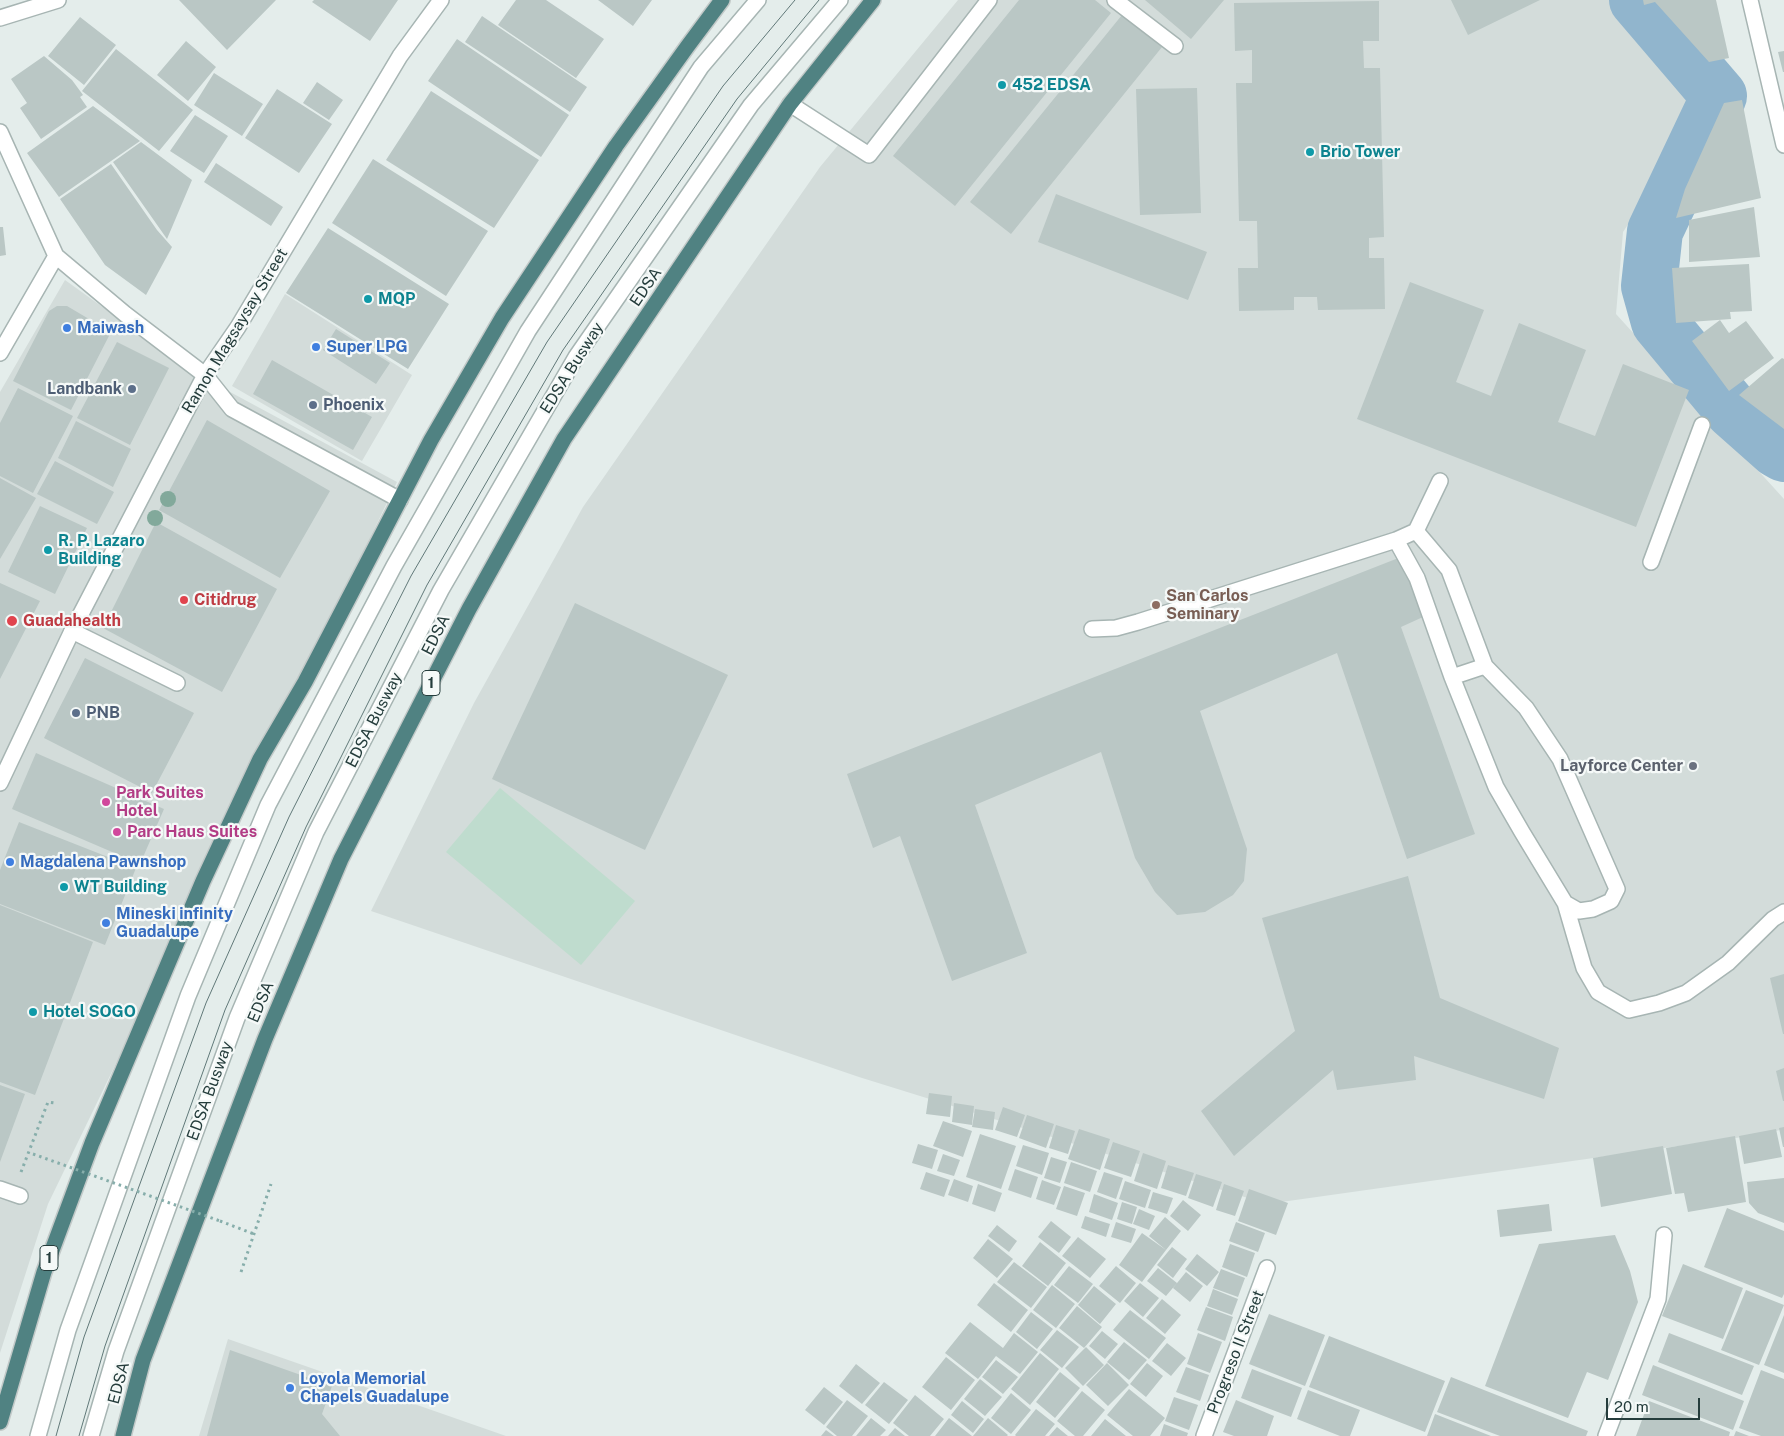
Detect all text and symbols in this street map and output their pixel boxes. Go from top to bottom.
place label: 452 EDSA [1012,75,1091,95]
marker: 452 EDSA [996,79,1008,91]
place label: Brio Tower [1320,142,1400,162]
marker: Brio Tower [1304,146,1316,158]
street label: Ramon Magsaysay Street [178,245,292,417]
street label: EDSA [626,264,666,310]
place label: MQP [378,289,415,309]
marker: MQP [362,293,374,305]
place label: Maiwash [77,318,144,338]
street label: EDSA Busway [536,319,608,417]
marker: Maiwash [61,322,73,334]
place label: Super LPG [326,337,408,357]
marker: Super LPG [310,341,322,353]
place label: Landbank [47,379,122,399]
marker: Landbank [126,383,138,395]
place label: Phoenix [323,395,385,415]
marker: Phoenix [307,399,319,411]
place label: R. P. Lazaro Building [58,531,145,569]
marker: R. P. Lazaro Building [42,544,54,556]
place label: San Carlos Seminary [1166,586,1248,624]
place label: Citidrug [194,590,257,610]
marker: Citidrug [178,594,190,606]
marker: San Carlos Seminary [1150,599,1162,611]
place label: Guadahealth [23,611,121,631]
street label: EDSA [418,612,454,658]
marker: Guadahealth [5,614,19,628]
street label: EDSA Busway [342,669,406,771]
road number: 1 [422,670,440,696]
place label: PNB [86,703,120,723]
marker: PNB [70,707,82,719]
place label: Layforce Center [1560,756,1683,776]
marker: Layforce Center [1687,760,1699,772]
place label: Park Suites Hotel [116,783,204,821]
marker: Park Suites Hotel [100,796,112,808]
place label: Parc Haus Suites [127,822,257,842]
marker: Parc Haus Suites [111,826,123,838]
place label: Magdalena Pawnshop [20,852,186,872]
marker: Magdalena Pawnshop [4,856,16,868]
place label: WT Building [74,877,167,897]
marker: WT Building [58,881,70,893]
place label: Mineski infinity Guadalupe [116,904,233,942]
marker: Mineski infinity Guadalupe [100,917,112,929]
street label: EDSA [244,979,278,1025]
place label: Hotel SOGO [43,1002,136,1022]
marker: Hotel SOGO [27,1006,39,1018]
street label: EDSA Busway [183,1039,237,1143]
road number: 1 [40,1246,58,1270]
street label: Progreso II Street [1204,1287,1268,1417]
street label: EDSA [104,1360,134,1406]
place label: Loyola Memorial Chapels Guadalupe [300,1369,449,1407]
marker: Loyola Memorial Chapels Guadalupe [284,1382,296,1394]
scale bar [1609,1388,1703,1420]
text: 20 m [1614,1398,1649,1415]

